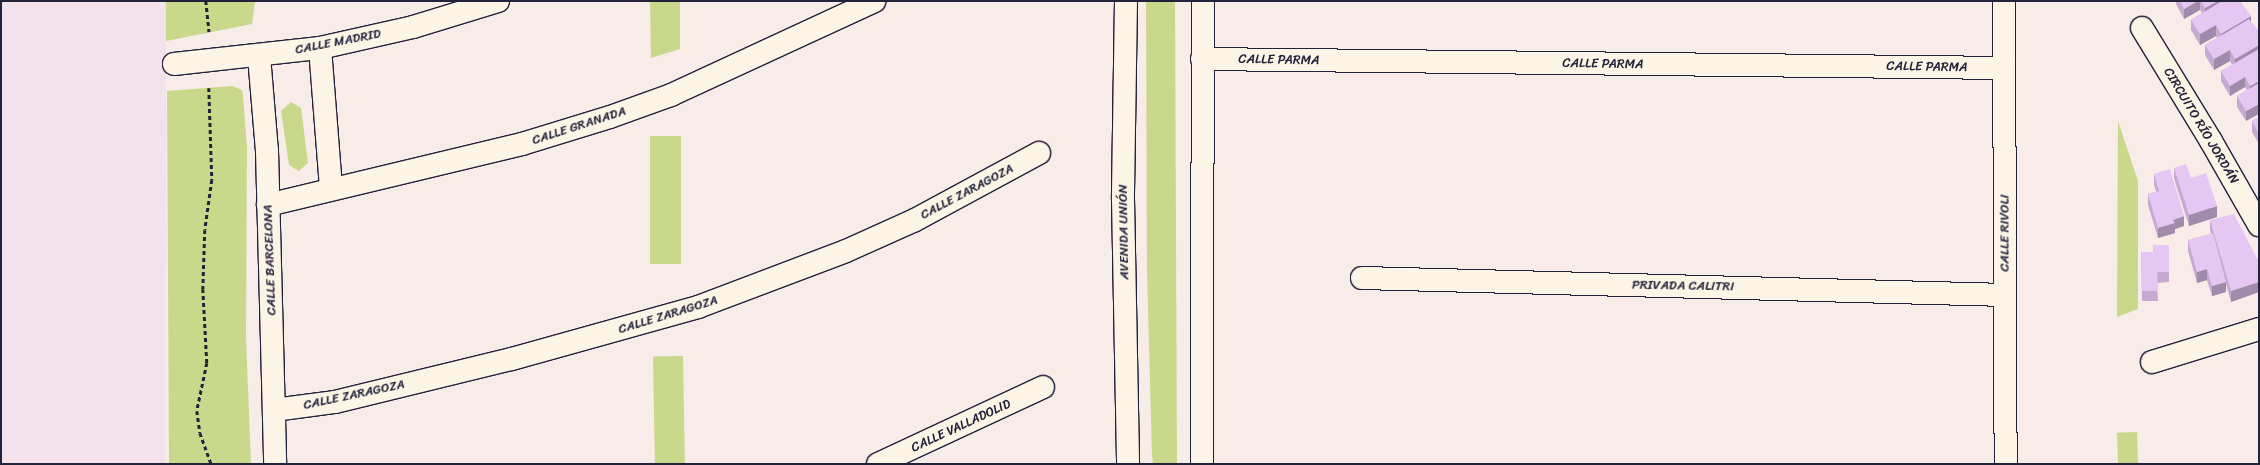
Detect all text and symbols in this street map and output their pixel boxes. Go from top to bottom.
street label: CALLE MADRID [294,26,382,58]
street label: CALLE PARMA [1238,51,1320,69]
street label: CALLE PARMA [1562,55,1644,73]
street label: CALLE PARMA [1886,58,1968,76]
street label: CIRCUITO RÍO JORDÁN [2160,65,2242,187]
street label: CALLE GRANADA [530,104,628,148]
street label: CALLE ZARAGOZA [918,161,1016,223]
street label: AVENIDA UNIÓN [1115,184,1133,280]
street label: CALLE RIVOLI [1997,194,2013,272]
street label: CALLE BARCELONA [260,204,280,316]
street label: PRIVADA CALITRI [1632,277,1734,295]
street label: CALLE ZARAGOZA [616,292,720,338]
street label: CALLE ZARAGOZA [302,377,406,413]
street label: CALLE VALLADOLID [908,396,1014,456]

